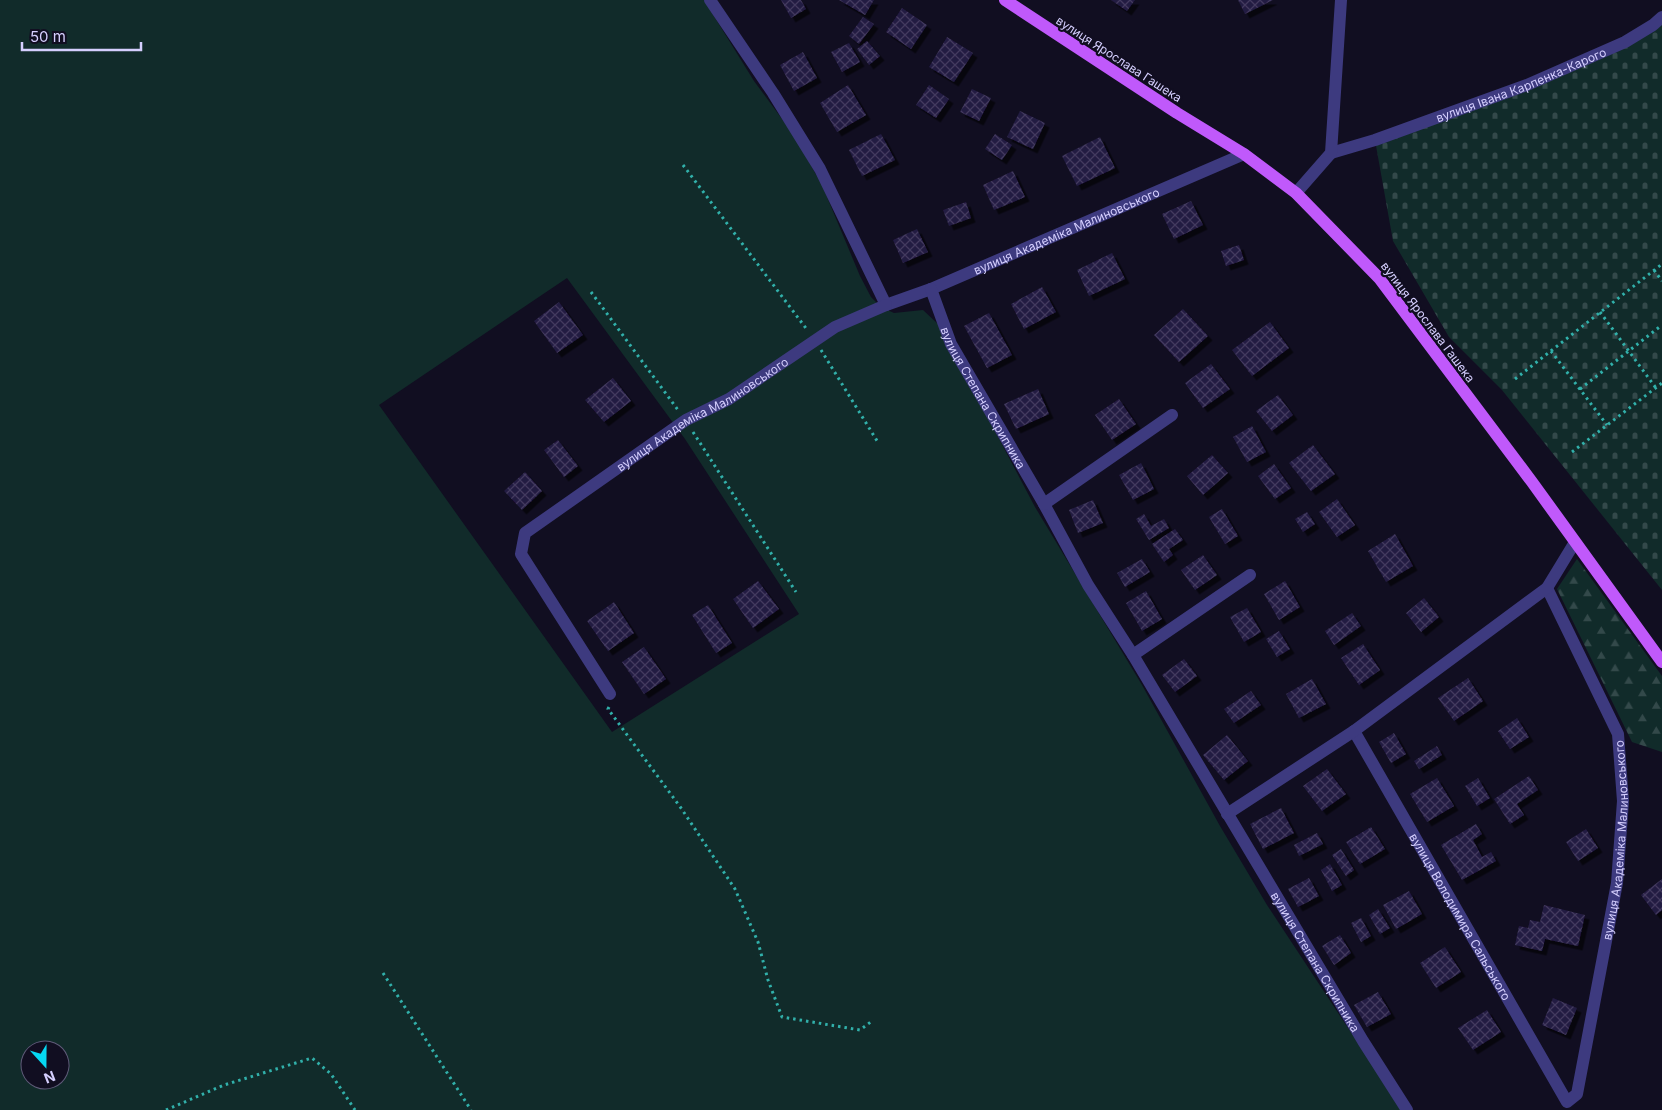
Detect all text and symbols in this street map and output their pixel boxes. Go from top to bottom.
street label: вулиця Ярослава Гашека [1053,13,1185,105]
scale bar [22,20,141,52]
text: 50 m [30,27,66,46]
street label: вулиця Івана Карпенка-Карого [1434,44,1608,125]
street label: вулиця Академіка Малиновського [971,184,1162,277]
street label: вулиця Ярослава Гашека [1378,259,1478,385]
street label: вулиця Степана Скрипника [938,325,1029,471]
street label: вулиця Академіка Малиновського [613,354,791,474]
street label: вулиця Академіка Малиновського [1599,740,1631,941]
street label: вулиця Володимира Сальського [1407,830,1514,1003]
street label: вулиця Степана Скрипника [1268,889,1363,1035]
north arrow [20,1040,70,1090]
text: N [42,1068,58,1087]

